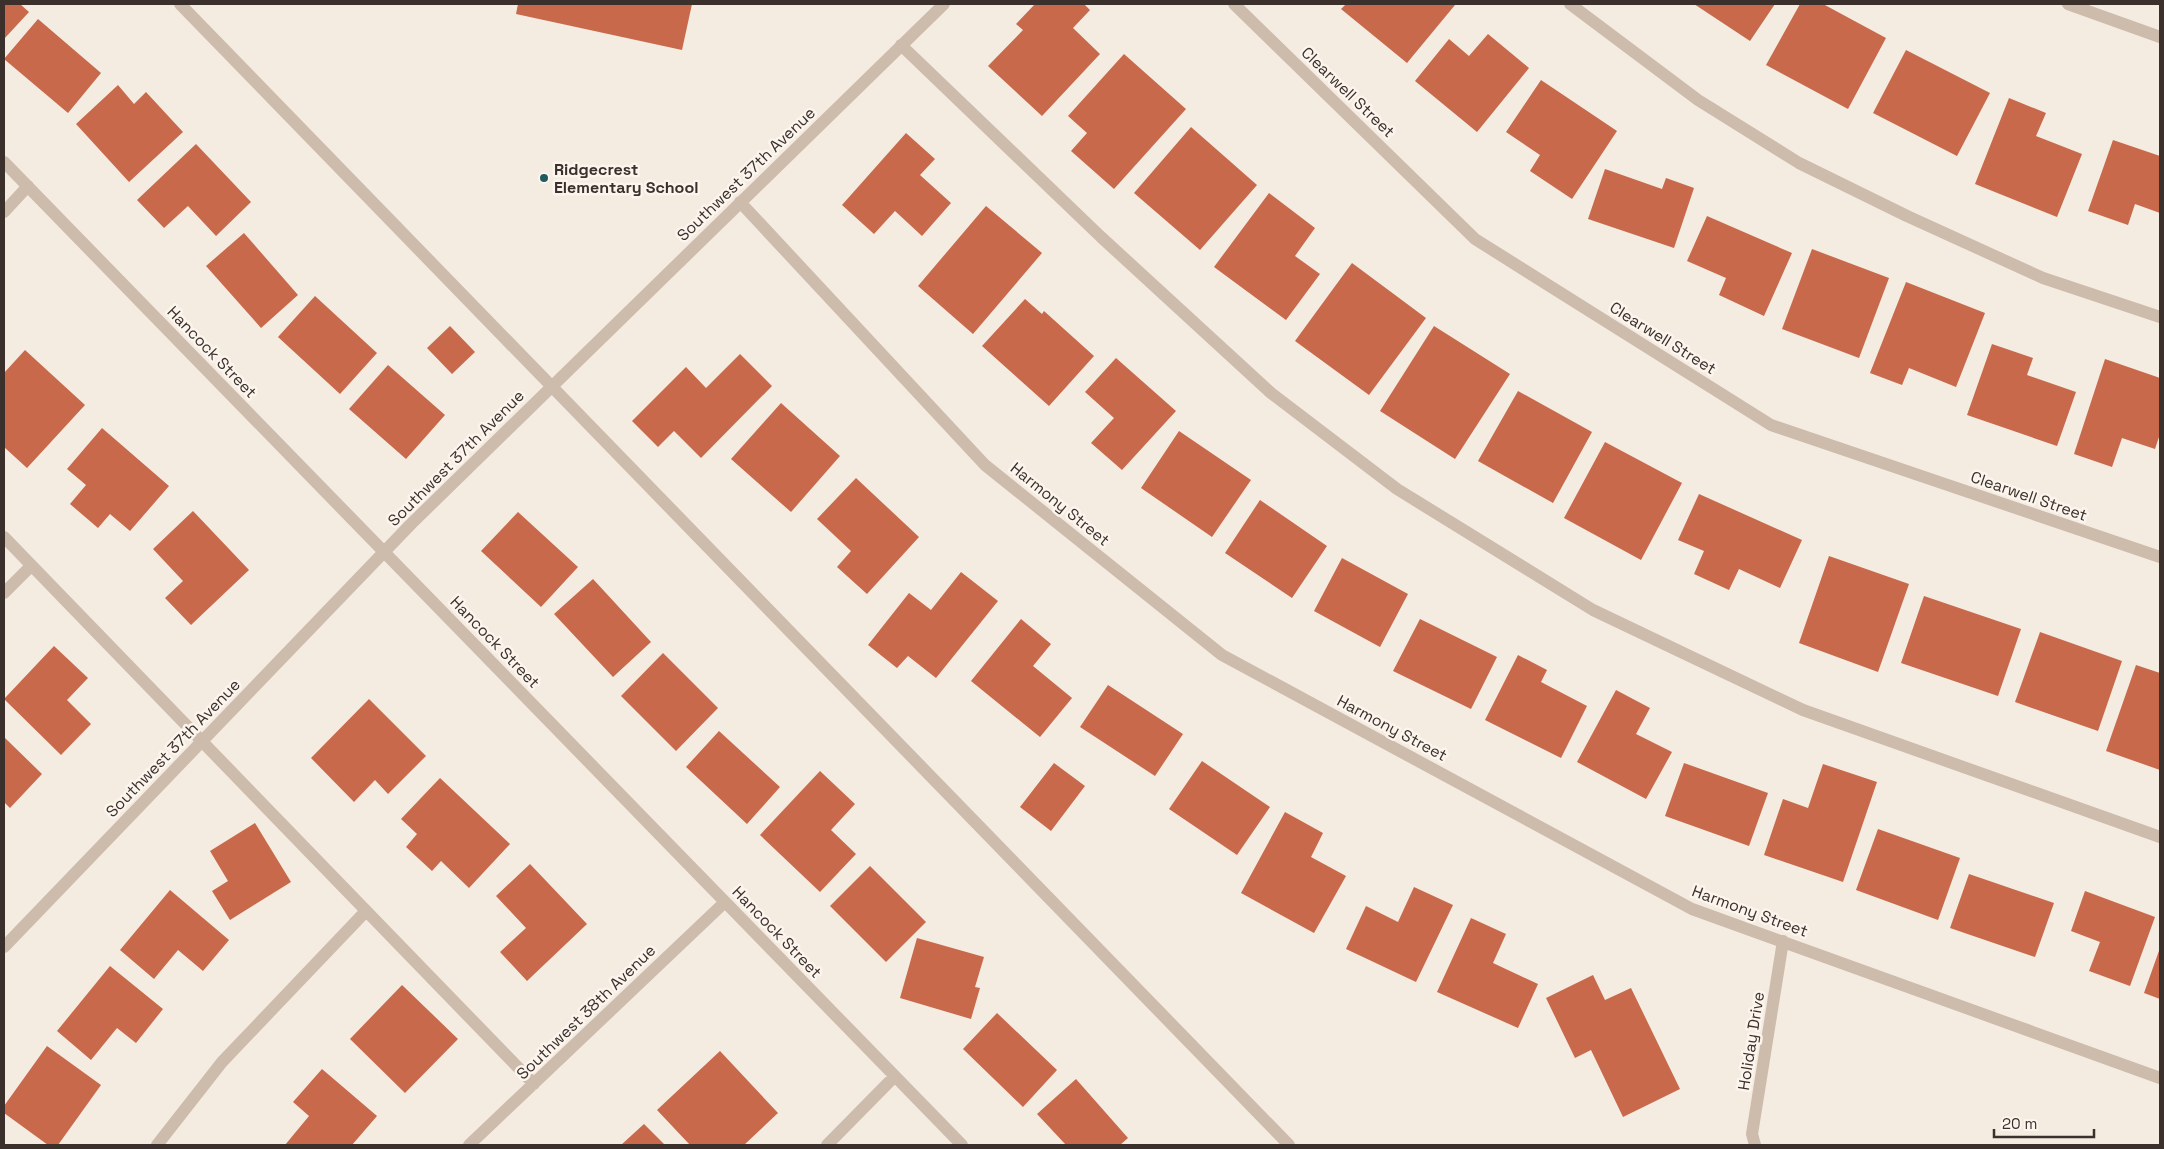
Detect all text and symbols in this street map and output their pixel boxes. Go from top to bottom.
street label: Clearwell Street [1297,42,1399,142]
street label: Southwest 37th Avenue [672,102,820,246]
place label: Ridgecrest Elementary School [554,159,698,198]
marker: Ridgecrest Elementary School [538,172,550,184]
street label: Clearwell Street [1606,297,1720,379]
street label: Hancock Street [163,301,261,403]
street label: Southwest 37th Avenue [383,385,529,531]
street label: Harmony Street [1006,457,1114,551]
street label: Clearwell Street [1968,466,2090,526]
street label: Hancock Street [446,591,544,693]
street label: Southwest 37th Avenue [101,674,245,822]
street label: Harmony Street [1333,690,1451,766]
street label: Harmony Street [1689,880,1811,942]
street label: Hancock Street [728,881,826,983]
street label: Southwest 38th Avenue [512,940,660,1084]
street label: Holiday Drive [1733,990,1769,1092]
scale bar [1994,1106,2094,1138]
text: 20 m [2002,1114,2037,1133]

